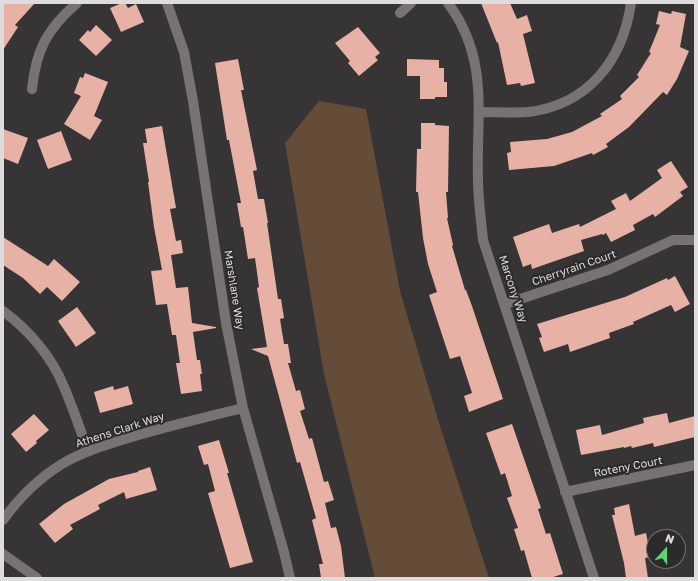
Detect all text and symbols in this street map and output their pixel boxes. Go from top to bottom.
street label: Cherryrain Court [530,247,618,289]
street label: Marshlane Way [221,249,247,331]
street label: Marcony Way [496,254,530,324]
street label: Athens Clark Way [74,409,166,451]
street label: Roteny Court [592,454,664,480]
north arrow [646,529,686,569]
text: N [664,531,676,546]

